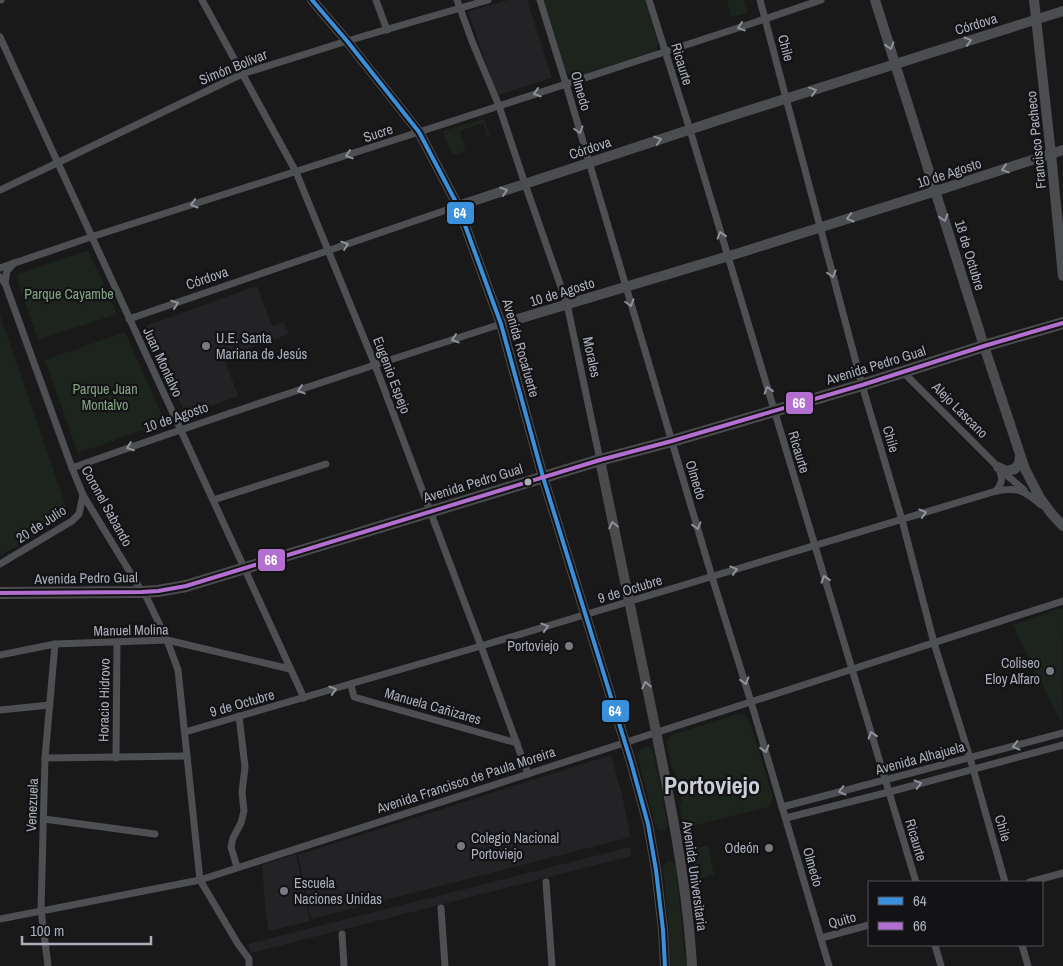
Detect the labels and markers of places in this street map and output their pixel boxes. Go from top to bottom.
place label: U.E. Santa Mariana de Jesús [216,329,308,363]
marker: U.E. Santa Mariana de Jesús [200,340,212,352]
unlabelled marker [523,477,533,487]
place label: Portoviejo [507,637,559,655]
marker: Portoviejo [563,640,575,652]
place label: Coliseo Eloy Alfaro [985,654,1040,688]
marker: Coliseo Eloy Alfaro [1044,665,1056,677]
place label: Colegio Nacional Portoviejo [471,829,559,863]
place label: Odeón [725,839,759,857]
marker: Colegio Nacional Portoviejo [455,840,467,852]
marker: Odeón [763,842,775,854]
place label: Escuela Naciones Unidas [294,874,382,908]
marker: Escuela Naciones Unidas [278,885,290,897]

